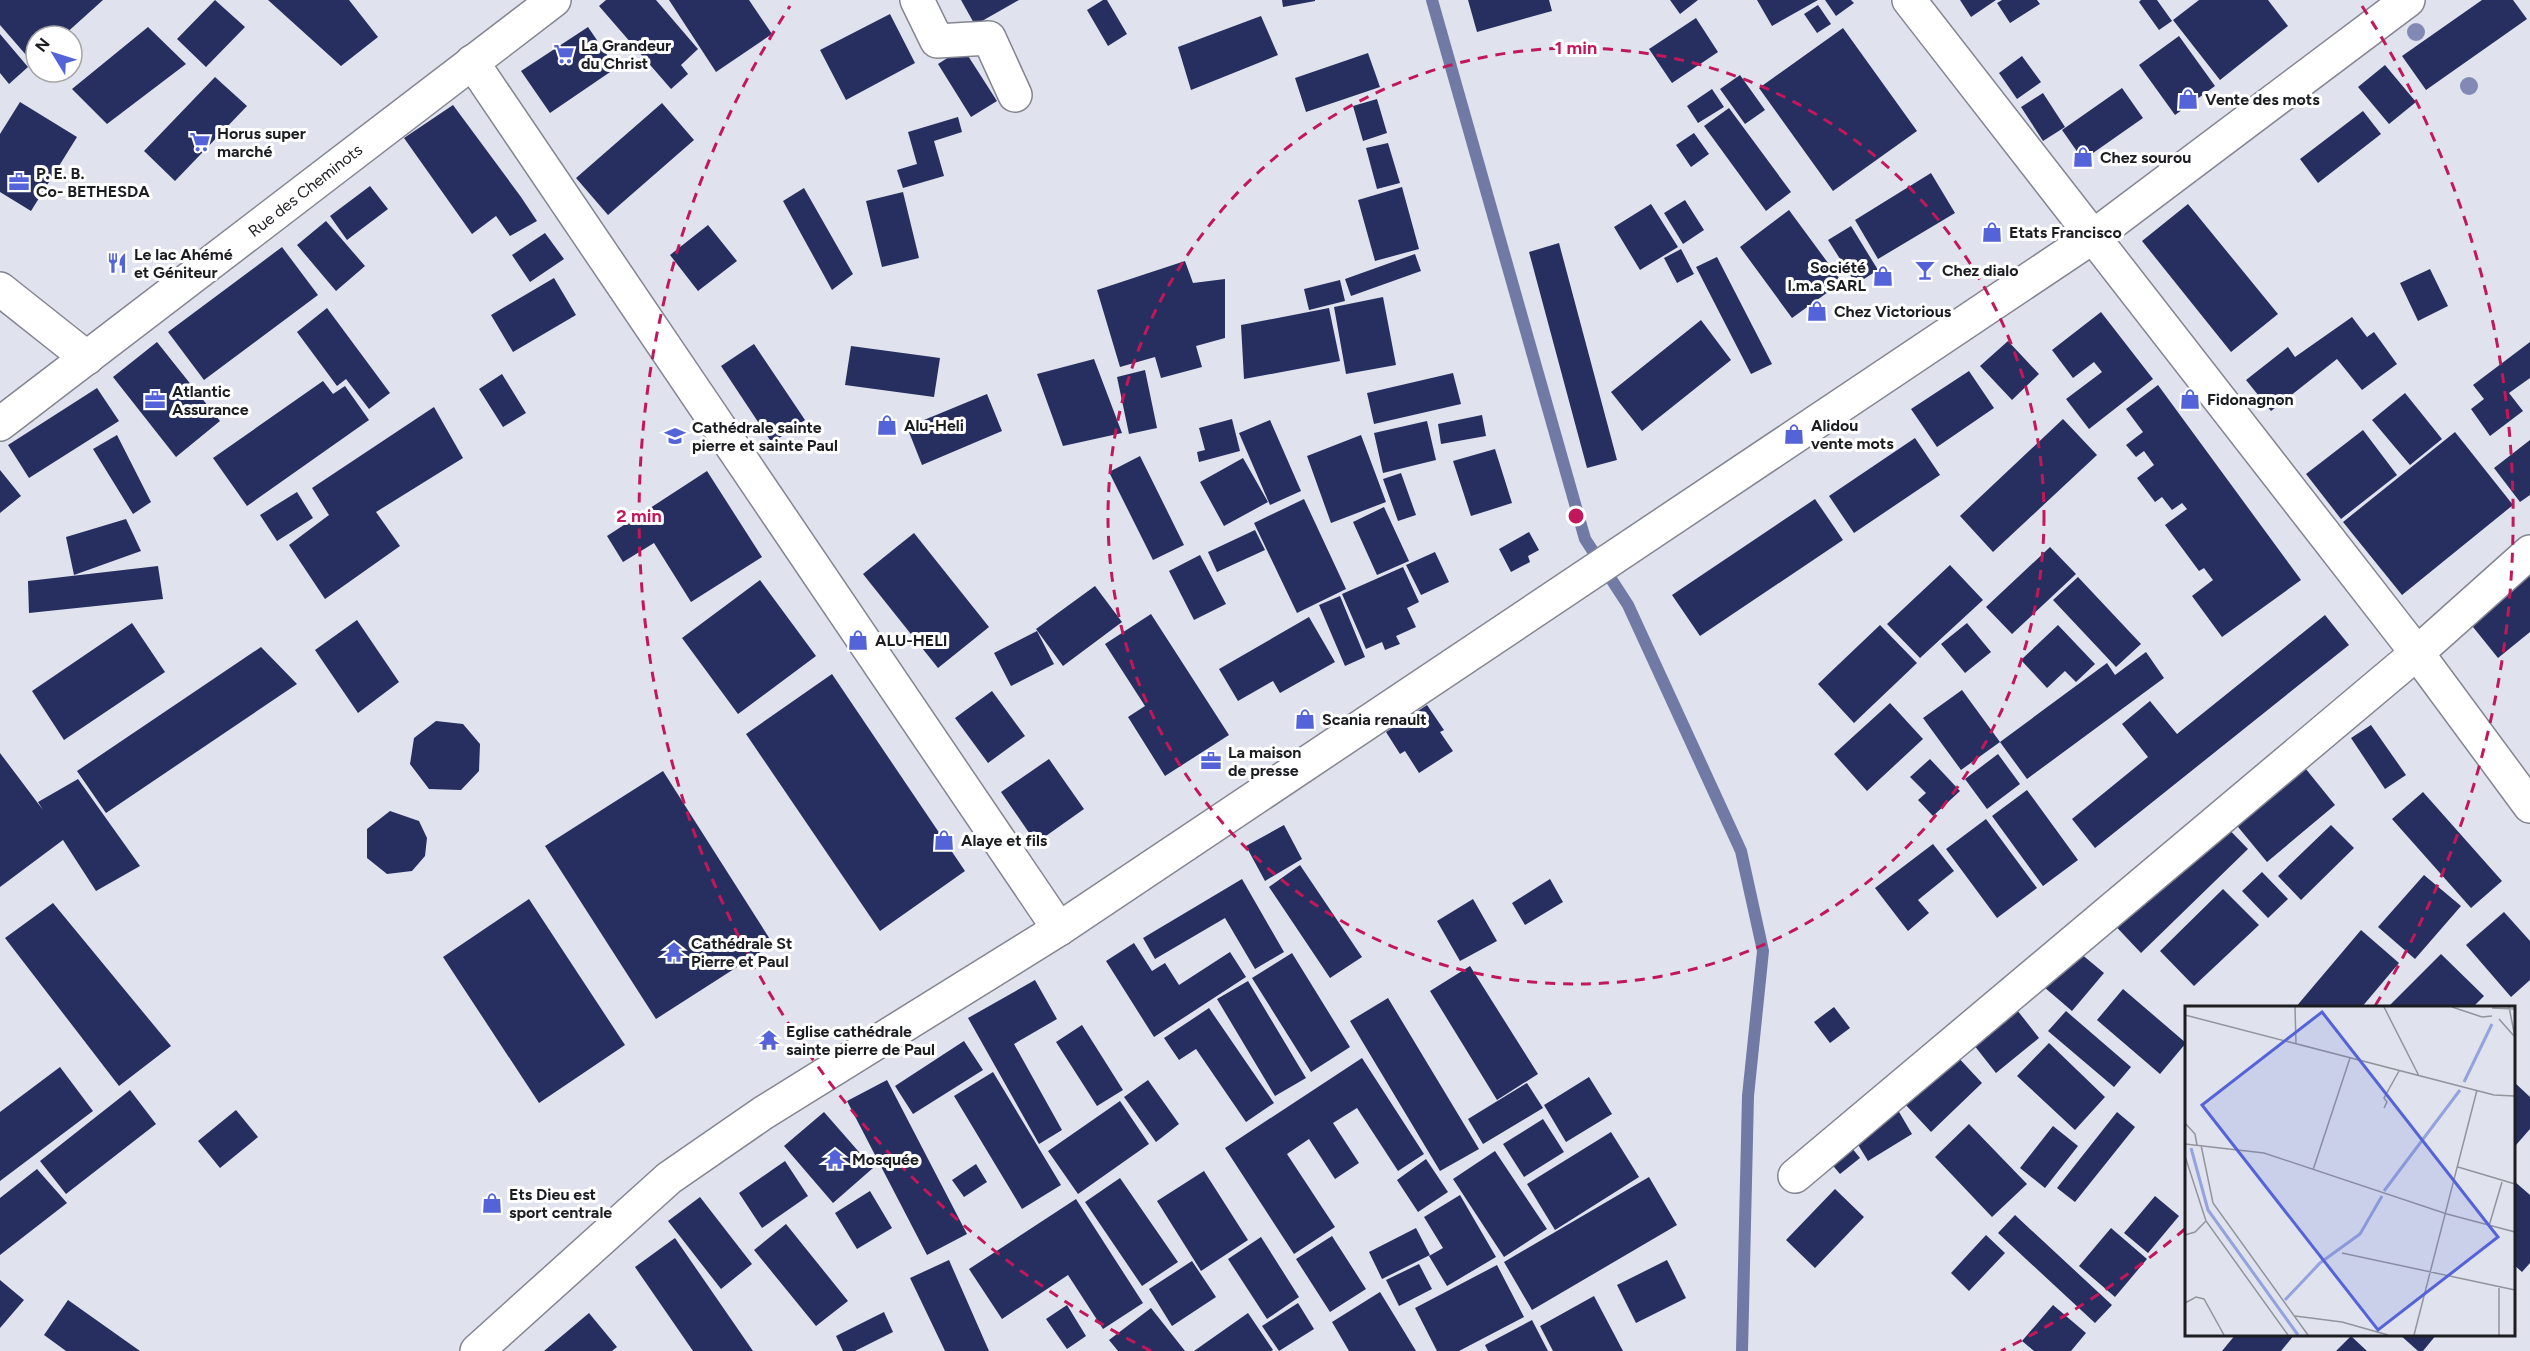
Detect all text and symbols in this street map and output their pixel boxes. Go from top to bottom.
north arrow [24,24,84,84]
text: N [31,34,54,56]
place label: La Grandeur du Christ [581,36,671,73]
text: 1 min [1555,37,1597,59]
supermarket icon: La Grandeur du Christ [552,42,576,66]
shop icon: Vente des mots [2176,87,2200,111]
place label: Vente des mots [2205,90,2320,109]
place label: Horus super marché [217,124,306,161]
supermarket icon: Horus super marché [188,130,212,154]
street label: Rue des Cheminots [245,140,366,241]
shop icon: Chez sourou [2071,145,2095,169]
place label: Chez sourou [2100,148,2191,167]
place label: P. E. B. Co- BETHESDA [36,164,150,201]
office icon: P. E. B. Co- BETHESDA [7,170,31,194]
shop icon: Etats Francisco [1980,220,2004,244]
place label: Etats Francisco [2009,223,2122,242]
place label: Le lac Ahémé et Géniteur [134,245,233,282]
restaurant icon: Le lac Ahémé et Géniteur [105,251,129,275]
place label: Société l.m.a SARL [1788,258,1866,295]
bar icon: Chez dialo [1913,258,1937,282]
place label: Chez dialo [1942,261,2019,280]
shop icon: Société l.m.a SARL [1871,264,1895,288]
shop icon: Chez Victorious [1805,299,1829,323]
place label: Chez Victorious [1834,302,1952,321]
place label: Atlantic Assurance [172,382,249,419]
shop icon: Fidonagnon [2178,387,2202,411]
office icon: Atlantic Assurance [143,388,167,412]
place label: Fidonagnon [2207,390,2294,409]
shop icon: Alu-Heli [875,413,899,437]
place label: Alu-Heli [904,416,964,435]
place label: Alidou vente mots [1811,416,1894,453]
place label: Cathédrale sainte pierre et sainte Paul [692,418,838,455]
shop icon: Alidou vente mots [1782,422,1806,446]
school or university icon: Cathédrale sainte pierre et sainte Paul [663,424,687,448]
text: 2 min [616,505,662,527]
centre of rings [1566,506,1586,526]
shop icon: ALU-HELI [846,628,870,652]
place label: ALU-HELI [875,631,947,650]
shop icon: Scania renault [1293,707,1317,731]
place label: Scania renault [1322,710,1427,729]
place label: La maison de presse [1228,743,1301,780]
office icon: La maison de presse [1199,749,1223,773]
shop icon: Alaye et fils [932,828,956,852]
place label: Alaye et fils [961,831,1048,850]
place label: Cathédrale St Pierre et Paul [691,934,792,971]
temple icon: Cathédrale St Pierre et Paul [662,940,686,964]
inset map [2185,1006,2515,1336]
place label: Eglise cathédrale sainte pierre de Paul [786,1022,935,1059]
temple icon: Eglise cathédrale sainte pierre de Paul [757,1028,781,1052]
temple icon: Mosquée [823,1147,847,1171]
place label: Mosquée [852,1150,919,1169]
place label: Ets Dieu est sport centrale [509,1185,612,1222]
shop icon: Ets Dieu est sport centrale [480,1191,504,1215]

